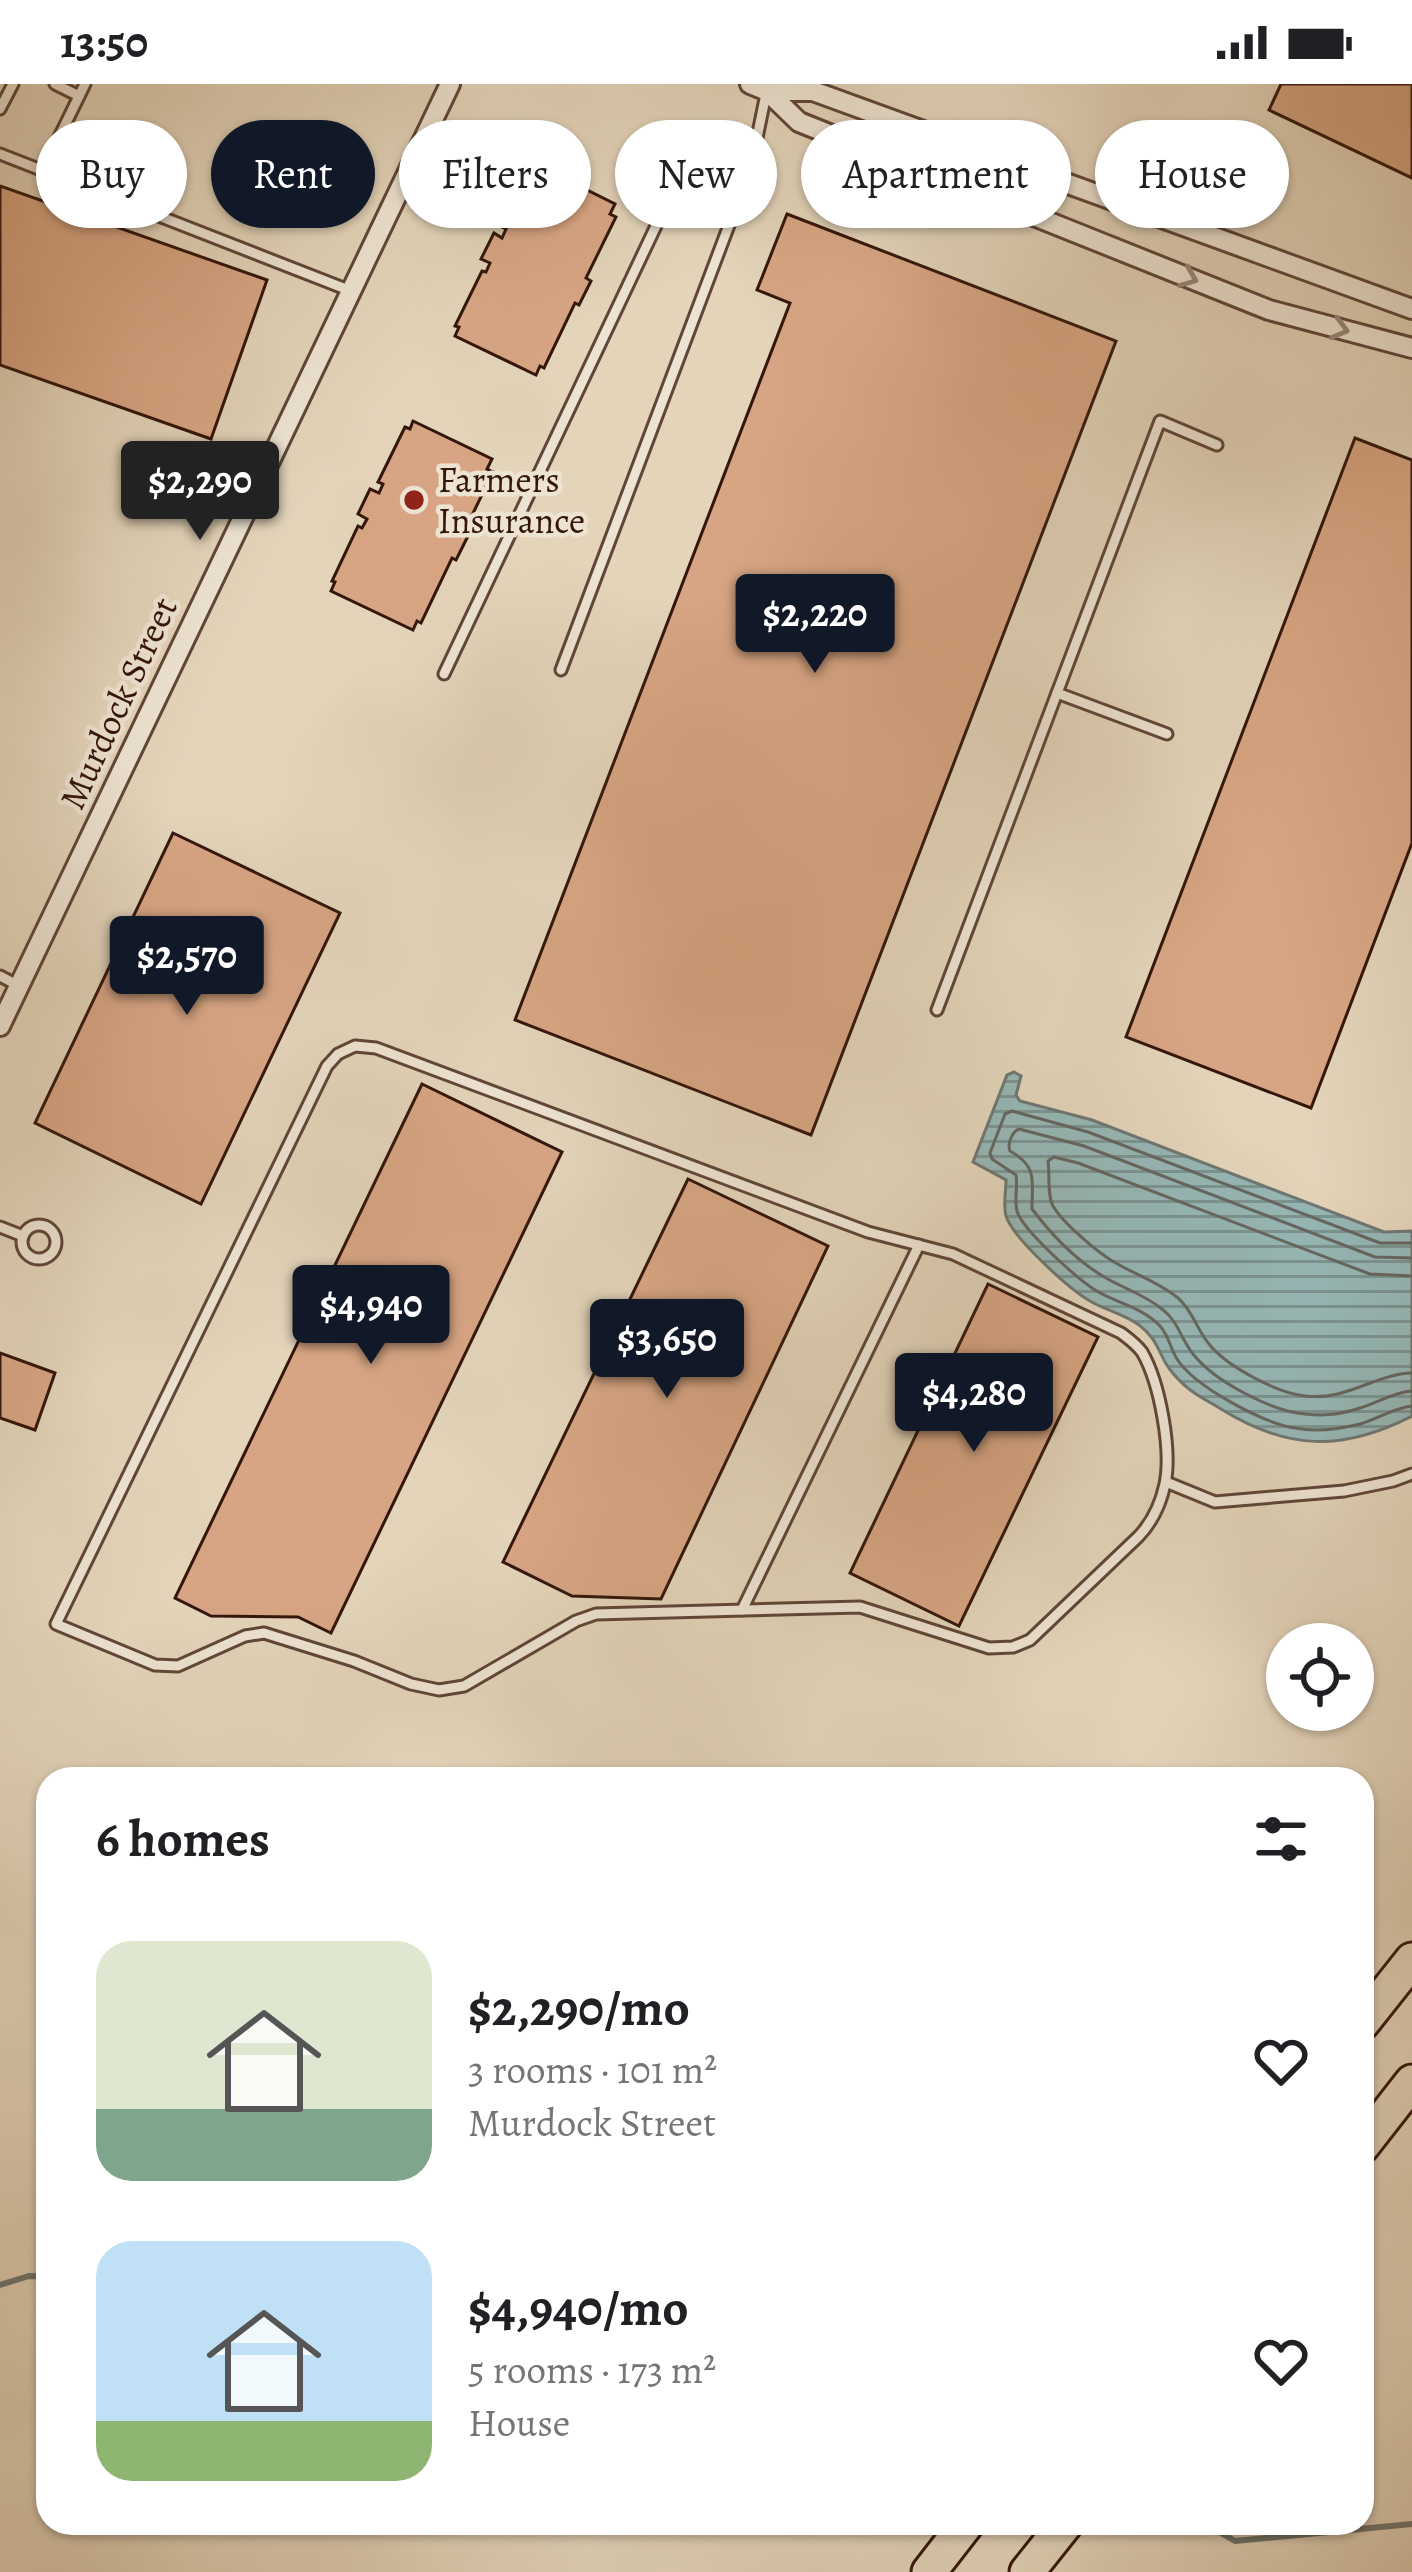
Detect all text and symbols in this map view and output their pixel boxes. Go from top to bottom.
text: 13:50 [60,11,148,73]
chip: Buy [36,120,187,228]
chip: Rent [211,120,375,228]
chip: Filters [399,120,591,228]
chip: New [615,120,777,228]
chip: Apartment [801,120,1071,228]
chip: House [1095,120,1289,228]
one-way arrow [1177,264,1198,288]
one-way arrow [1330,314,1350,339]
pin: $2,290 [102,441,298,543]
text: $2,290 [148,453,252,506]
place label: Farmers Insurance [438,455,585,545]
marker: Farmers Insurance [401,487,427,513]
pin: $2,220 [717,574,913,676]
text: $2,220 [763,586,867,639]
street label: Murdock Street [47,589,189,817]
pin: $2,570 [89,916,285,1018]
text: $2,570 [137,928,237,981]
pin: $4,940 [273,1265,469,1367]
text: $4,940 [320,1277,423,1330]
pin: $3,650 [569,1299,765,1401]
text: $3,650 [617,1311,717,1364]
pin: $4,280 [876,1353,1072,1455]
text: $4,280 [922,1365,1026,1418]
map controls [1266,1623,1374,1731]
button: locate [1266,1623,1374,1731]
text: 6 homes [96,1804,270,1874]
icon: filters [1248,1806,1314,1872]
text: $2,290/mo [468,1973,690,2043]
icon: home [192,1989,336,2133]
icon: heart [1248,2028,1314,2094]
text: 3 rooms · 101 m² [468,2043,717,2096]
text: Murdock Street [468,2096,716,2149]
text: $4,940/mo [468,2273,689,2343]
icon: home [192,2289,336,2433]
icon: heart [1248,2328,1314,2394]
text: 5 rooms · 173 m² [468,2343,716,2396]
text: House [468,2396,570,2449]

